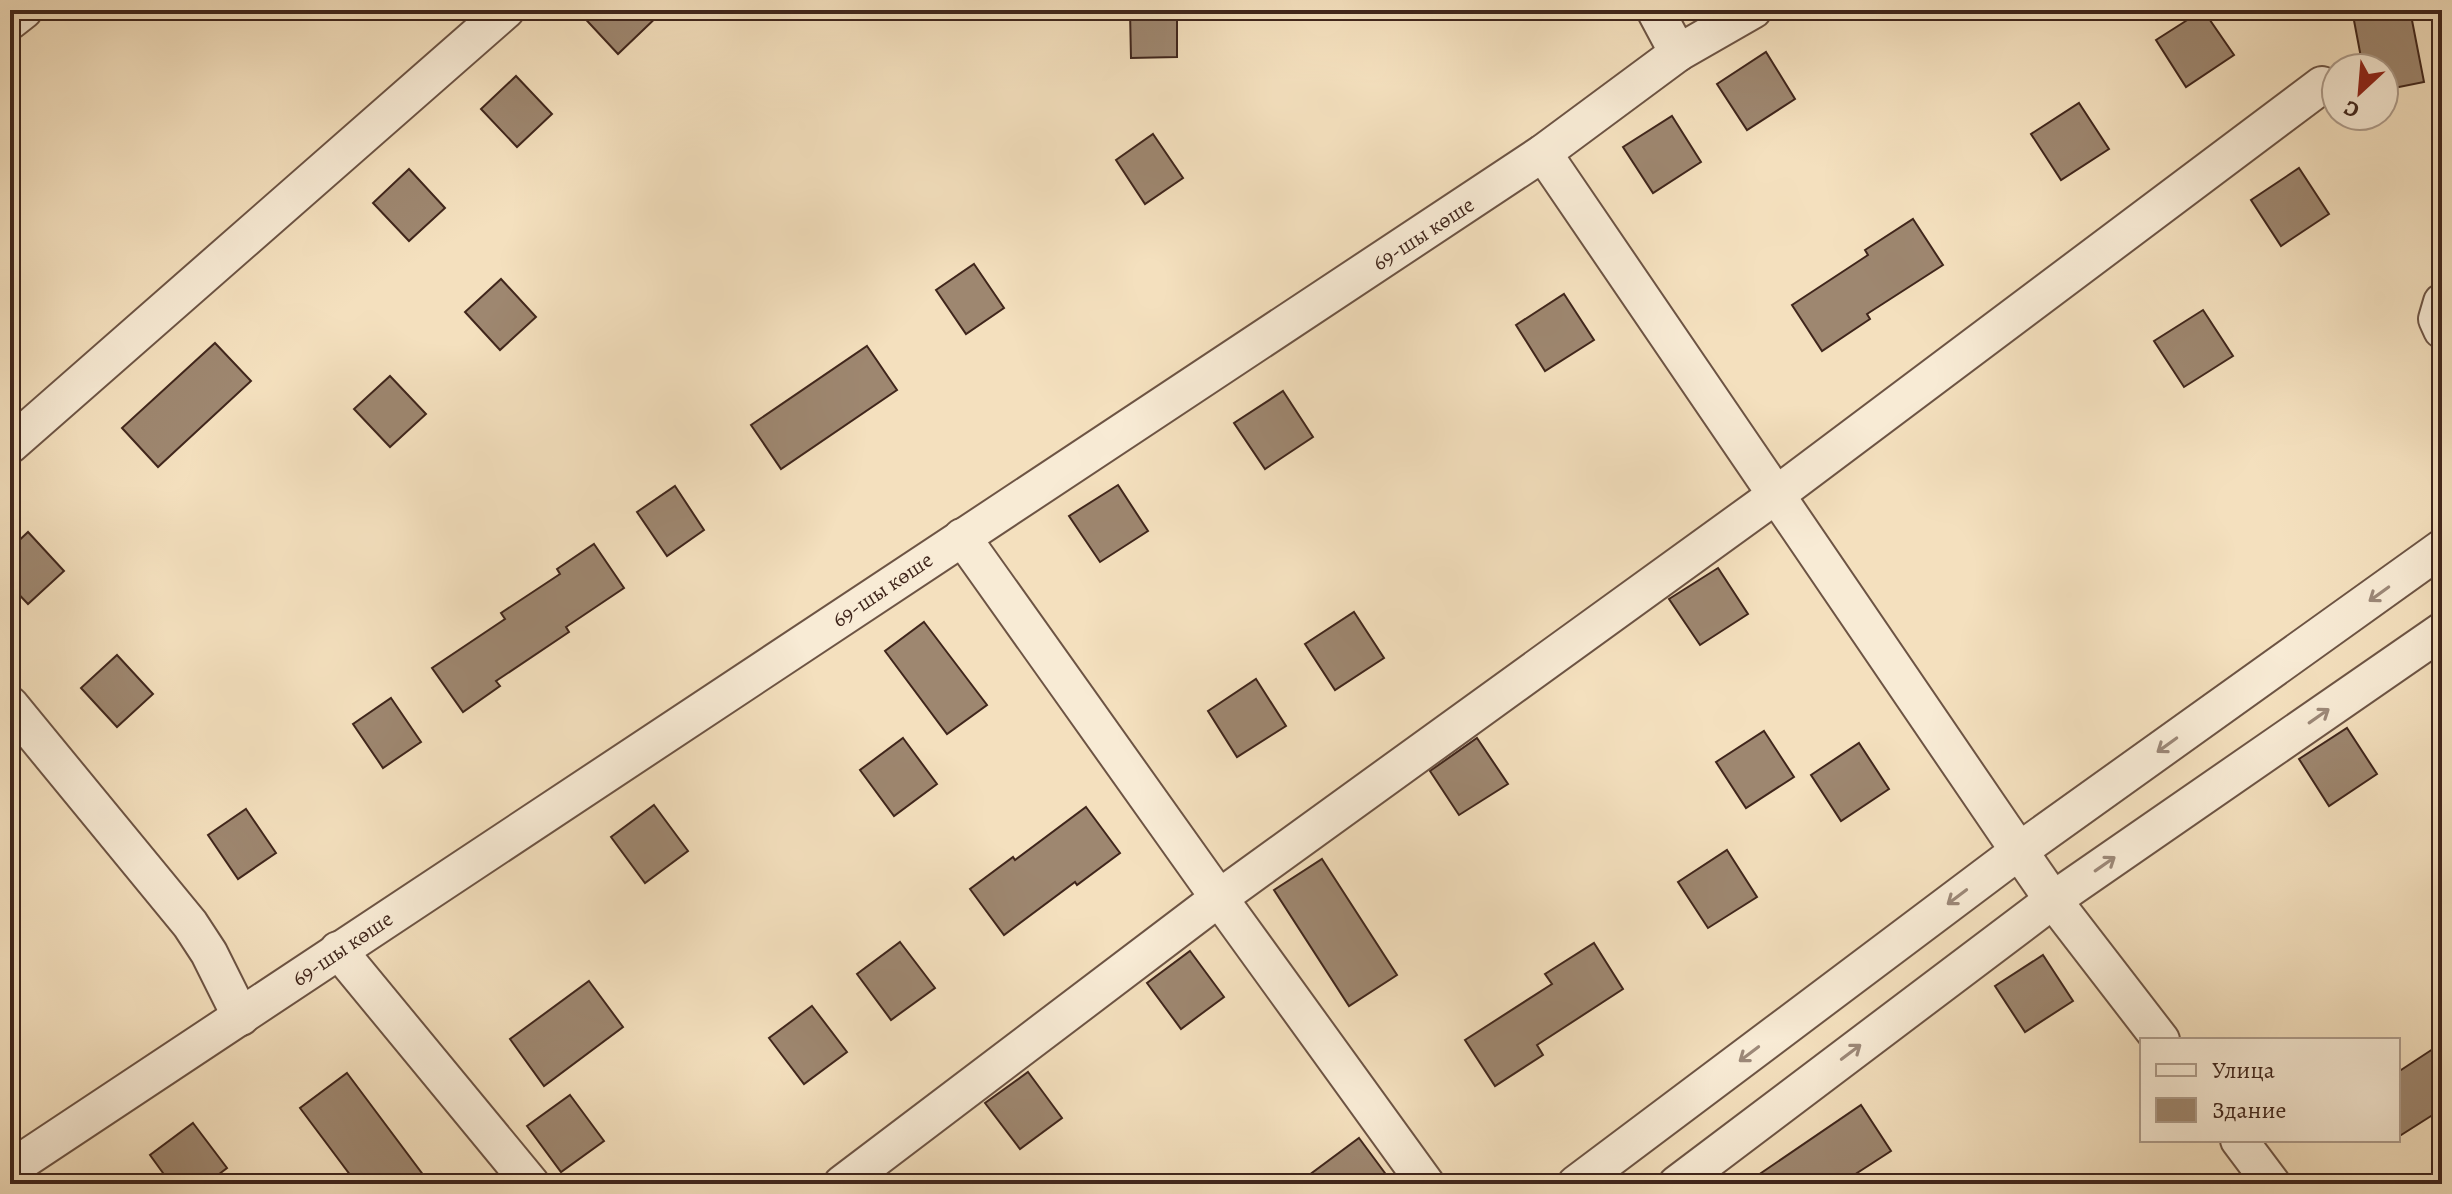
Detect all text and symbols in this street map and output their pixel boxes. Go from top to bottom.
north arrow [2320,52,2400,132]
text: С [2339,93,2364,126]
street label: 69-шы көше [1367,190,1480,278]
street label: 69-шы көше [826,545,939,635]
one-way arrow [2368,585,2390,602]
one-way arrow [2307,708,2329,724]
one-way arrow [2157,736,2178,753]
one-way arrow [2093,856,2115,872]
one-way arrow [1946,889,1968,906]
street label: 69-шы көше [286,904,399,994]
legend [2140,1038,2400,1142]
one-way arrow [1840,1044,1861,1061]
one-way arrow [1739,1045,1760,1062]
text: Улица [2212,1054,2275,1086]
text: Здание [2212,1094,2287,1126]

